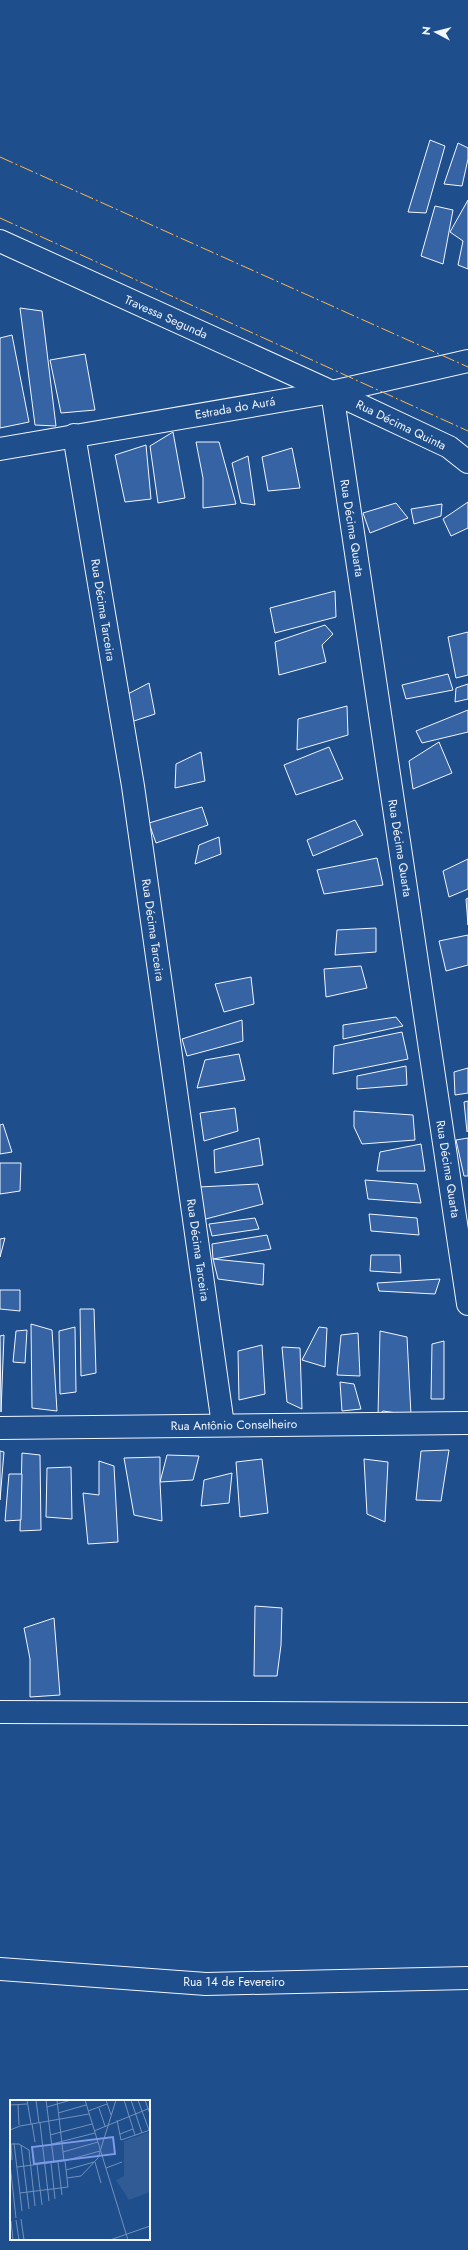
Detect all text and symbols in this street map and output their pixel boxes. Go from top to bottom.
north arrow [416,12,456,52]
text: N [418,25,435,36]
street label: Travessa Segunda [121,291,211,344]
street label: Estrada do Aurá [193,392,277,424]
street label: Rua Décima Quinta [353,395,449,455]
street label: Rua Décima Quarta [335,478,369,578]
street label: Rua Décima Tarceira [86,558,120,663]
street label: Rua Décima Quarta [383,798,417,898]
street label: Rua Décima Tarceira [137,878,169,983]
street label: Rua Décima Quarta [431,1119,465,1219]
street label: Rua Décima Tarceira [182,1198,214,1303]
street label: Rua Antônio Conselheiro [171,1415,298,1435]
street label: Rua 14 de Fevereiro [183,1973,285,1991]
inset map [10,2100,150,2240]

